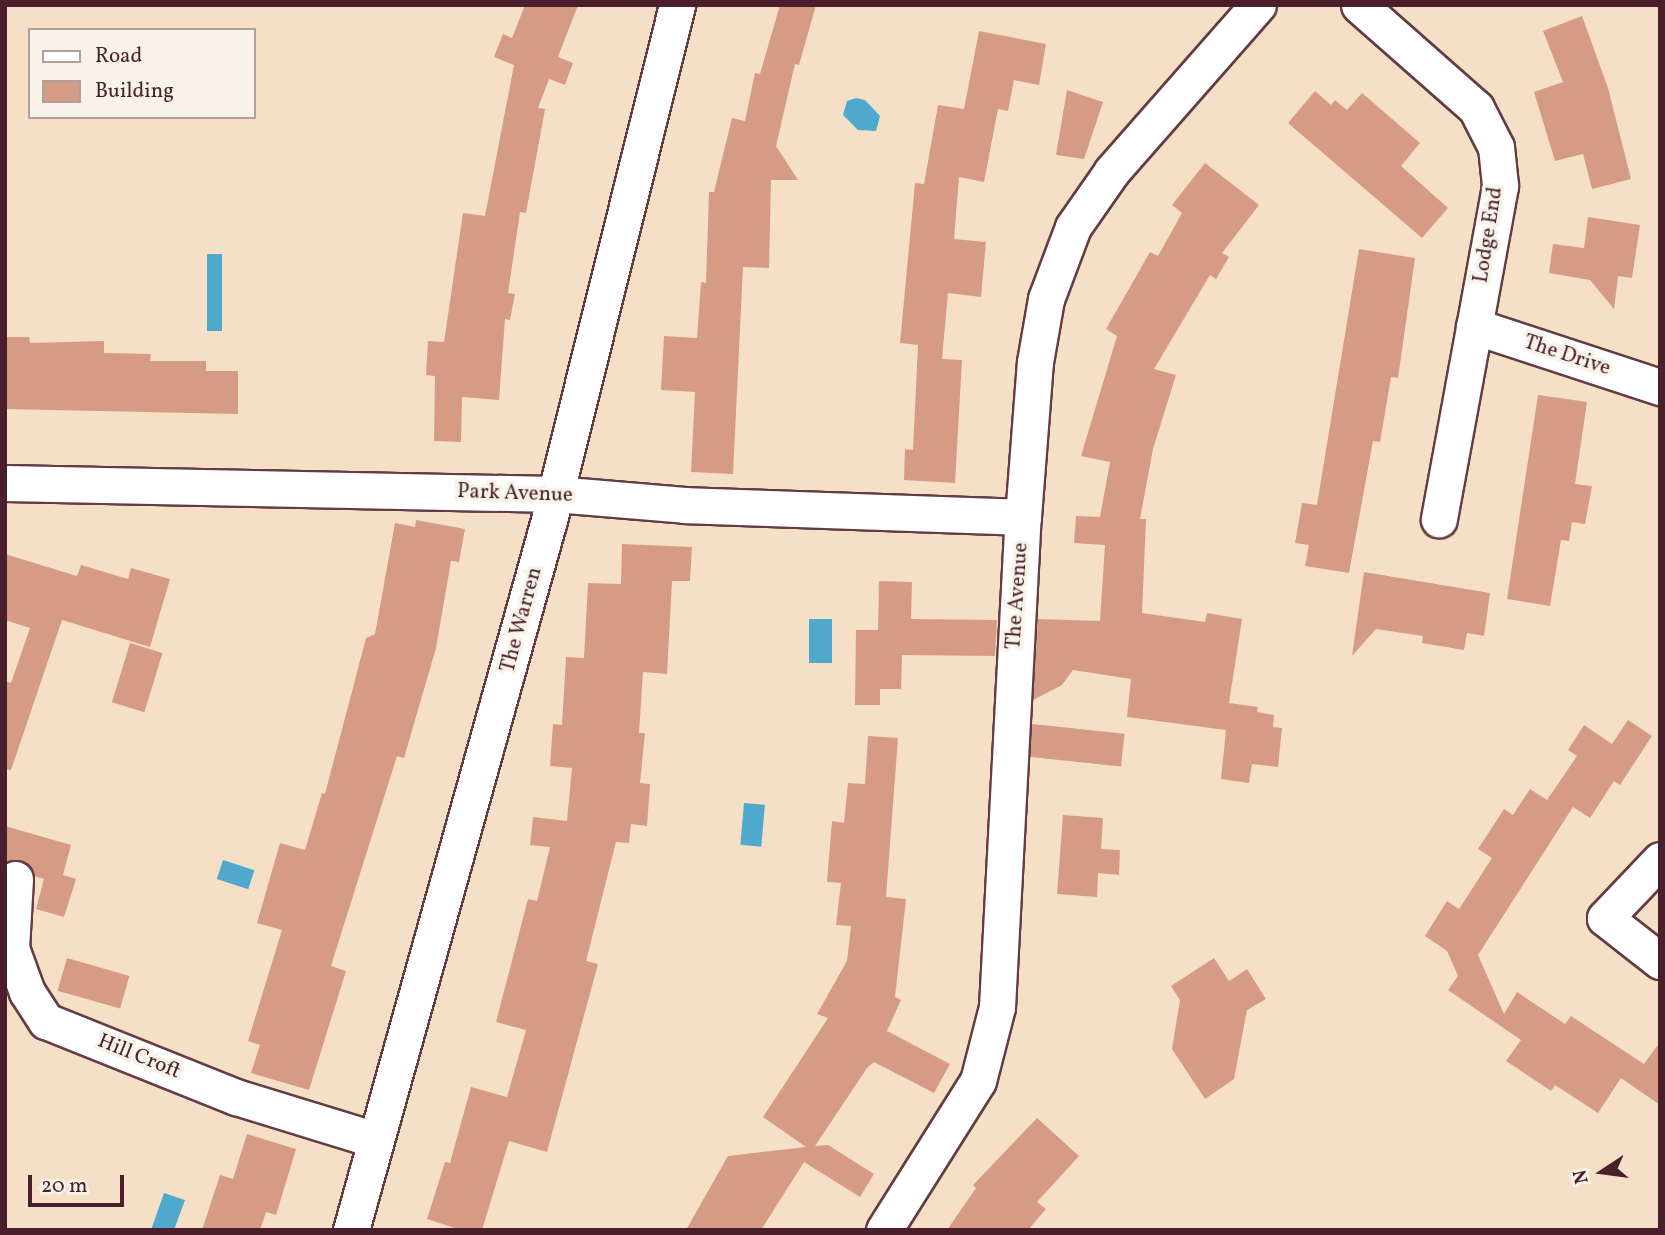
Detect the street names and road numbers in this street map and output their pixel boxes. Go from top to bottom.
street label: Lodge End [1469,185,1509,285]
street label: The Drive [1520,330,1614,382]
street label: Park Avenue [457,479,573,509]
street label: The Avenue [1002,542,1034,650]
street label: The Warren [496,564,548,676]
street label: Hill Croft [94,1029,184,1085]

